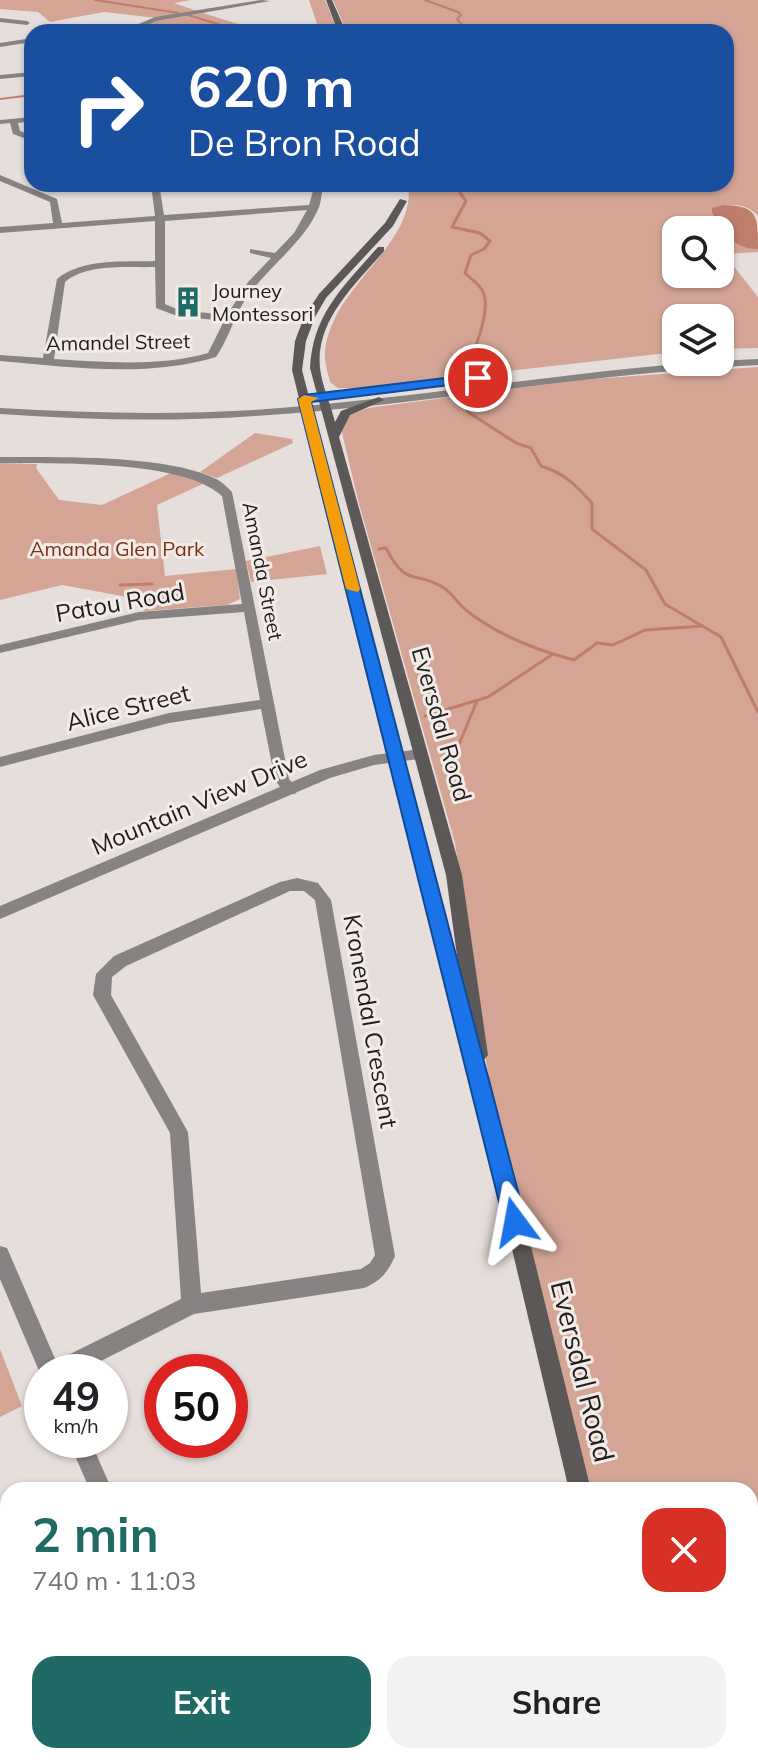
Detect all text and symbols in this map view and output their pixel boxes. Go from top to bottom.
text: 620 m [188,51,355,121]
icon: right [56,56,160,160]
text: De Bron Road [188,120,421,165]
map controls [662,216,734,376]
button: search [662,216,734,288]
place label: Journey Montessori [212,278,313,326]
building icon: Journey Montessori [171,285,205,319]
button: layers [662,304,734,376]
street label: Amandel Street [46,328,190,356]
pin [444,344,512,412]
icon: arrive [456,356,500,400]
street label: Amanda Street [237,500,289,642]
park label: Amanda Glen Park [30,536,205,561]
street label: Patou Road [53,576,187,628]
street label: Eversdal Road [406,643,478,805]
street label: Alice Street [63,677,193,737]
street label: Mountain View Drive [87,743,311,861]
street label: Kronendal Crescent [337,912,405,1130]
position arrow [473,1180,557,1264]
street label: Eversdal Road [543,1276,623,1466]
speed limit sign: 50 [144,1354,248,1458]
text: 49 [52,1371,100,1421]
text: km/h [53,1413,99,1438]
text: 2 min [32,1504,159,1564]
button: close [642,1508,726,1592]
text: 740 m · 11:03 [32,1564,196,1597]
button: Exit [32,1656,371,1748]
button: Share [387,1656,726,1748]

